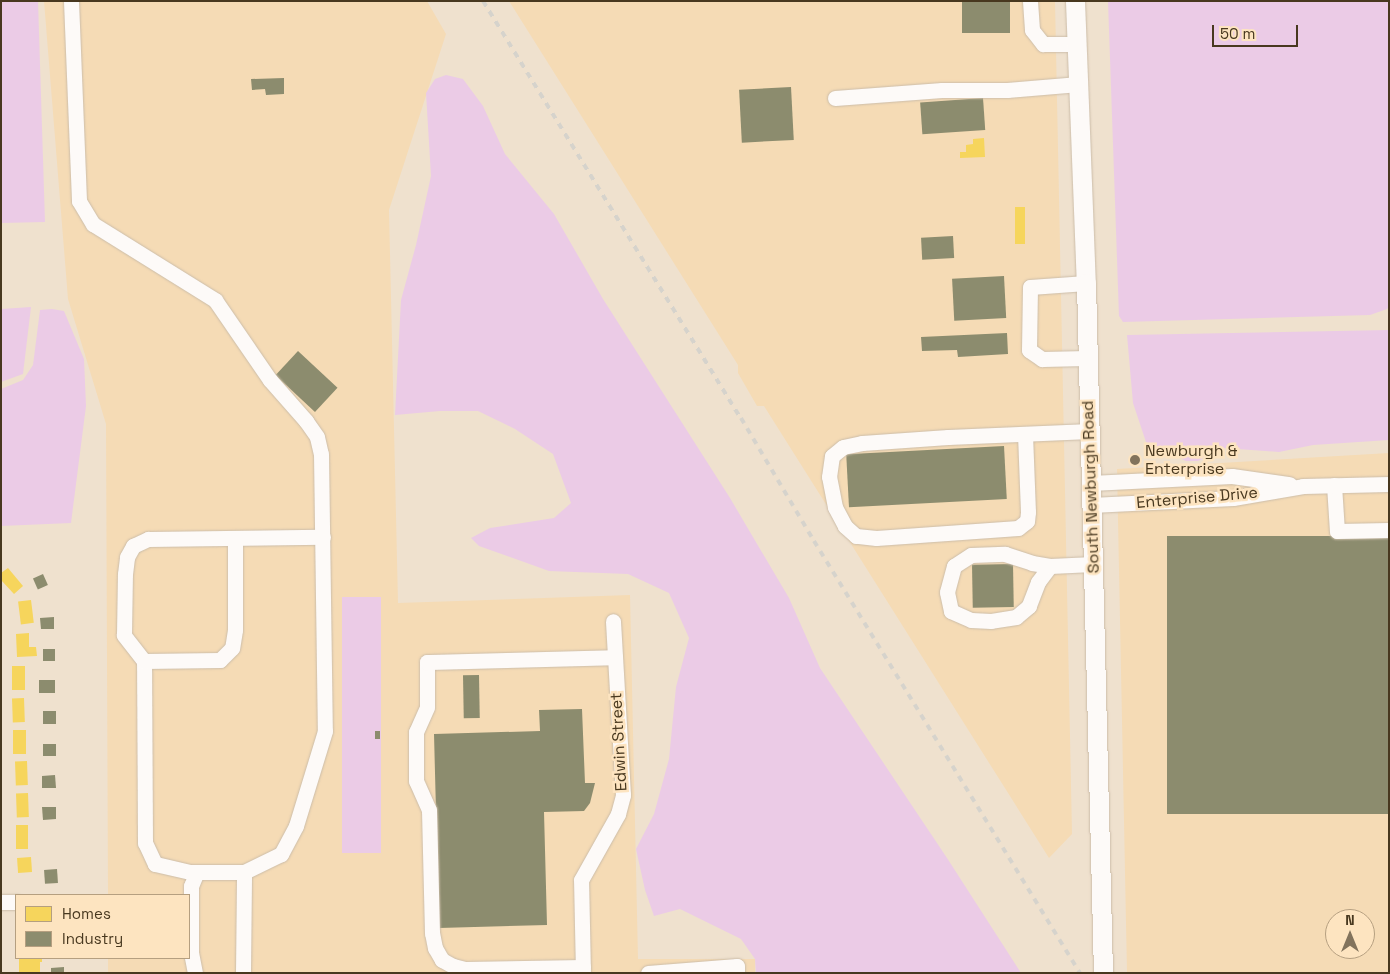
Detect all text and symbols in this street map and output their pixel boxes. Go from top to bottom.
scale bar [1215,15,1301,47]
text: 50 m [1220,24,1255,43]
street label: South Newburgh Road [1078,400,1104,574]
place label: Newburgh & Enterprise [1145,441,1237,479]
marker: Newburgh & Enterprise [1129,454,1141,466]
street label: Enterprise Drive [1136,483,1258,513]
street label: Edwin Street [607,692,631,792]
legend [15,894,190,959]
text: Homes [62,904,111,923]
north arrow [1325,909,1375,959]
text: N [1345,911,1355,929]
text: Industry [62,929,123,948]

